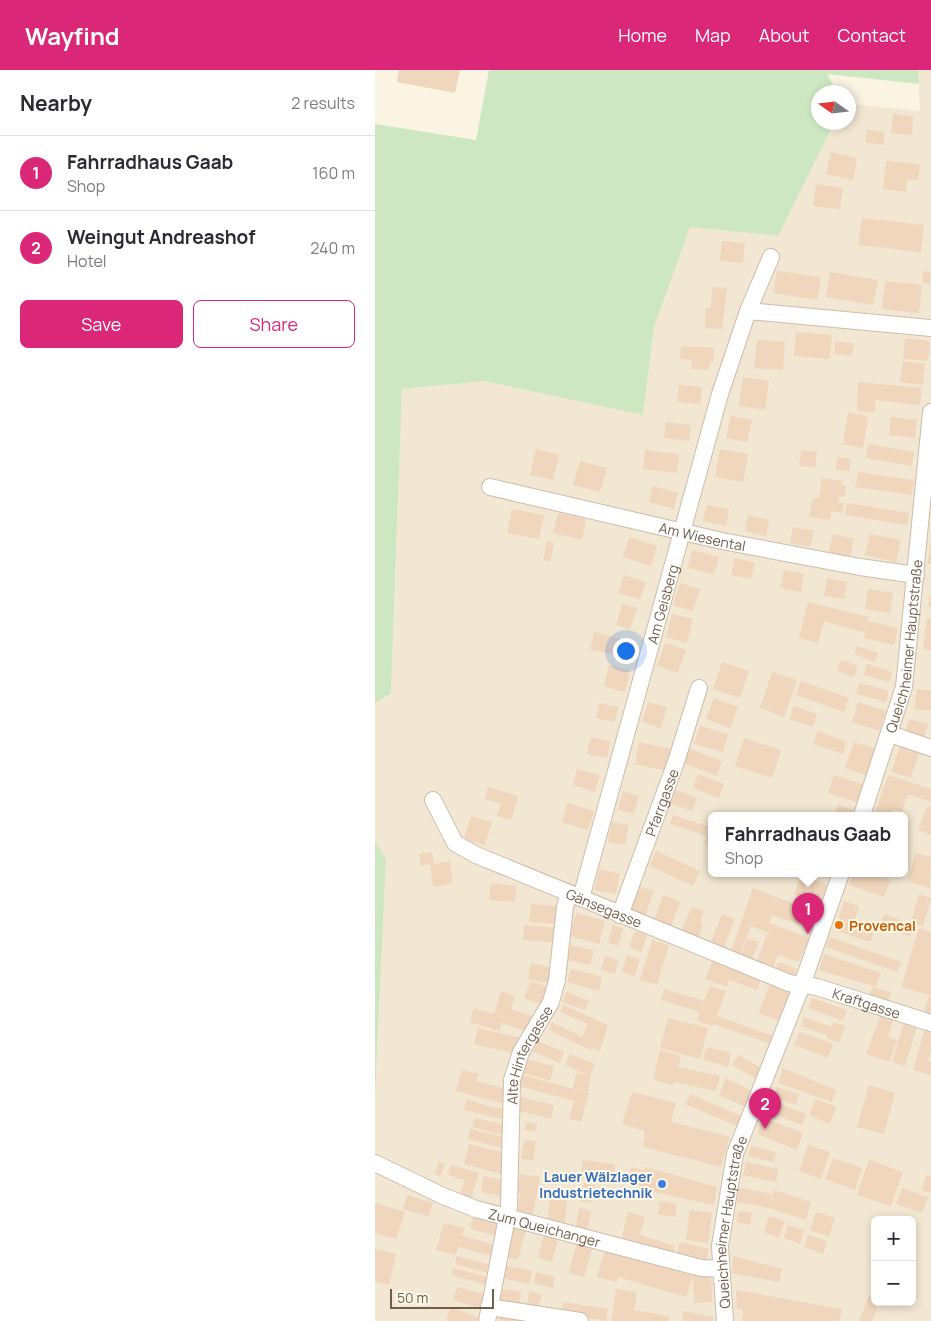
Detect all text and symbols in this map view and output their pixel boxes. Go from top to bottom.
text: Wayfind [25,19,120,52]
text: Home [618,23,667,47]
text: Map [695,23,731,47]
text: About [759,23,809,47]
text: Contact [837,23,906,47]
north arrow [811,85,856,130]
text: Nearby [20,89,92,117]
text: 2 results [291,92,355,114]
text: Fahrradhaus Gaab [67,149,233,175]
text: 1 [32,162,40,184]
text: 160 m [312,162,355,184]
text: Shop [67,175,105,197]
text: Weingut Andreashof [67,224,256,250]
text: 2 [31,237,41,259]
text: 240 m [310,237,355,259]
text: Hotel [67,250,107,272]
button: Save [20,300,183,348]
button: Share [193,300,355,348]
street label: Am Wiesental [657,517,747,555]
street label: Queichheimer Hauptstraße [880,559,926,735]
street label: Am Geisberg [642,562,682,646]
your location [613,638,639,664]
street label: Pfarrgasse [640,766,682,839]
popup [708,812,908,877]
text: Fahrradhaus Gaab [725,821,891,847]
text: Shop [725,847,763,869]
street label: Gänsegasse [563,883,645,931]
pin: 1 [792,893,824,934]
place label: Provencal [849,916,916,935]
marker: Provencal [833,919,845,931]
street label: Kraftgasse [830,983,903,1022]
street label: Alte Hintergasse [502,1002,556,1105]
pin: 2 [749,1088,781,1129]
street label: Queichheimer Hauptstraße [711,1133,751,1309]
place label: Lauer Wälzlager Industrietechnik [539,1167,652,1202]
marker: Lauer Wälzlager Industrietechnik [656,1178,668,1190]
street label: Zum Queichanger [486,1203,603,1251]
map controls [871,1216,916,1306]
button: + [871,1216,916,1261]
button: − [871,1261,916,1306]
scale bar [390,1286,494,1309]
text: 50 m [397,1288,428,1307]

